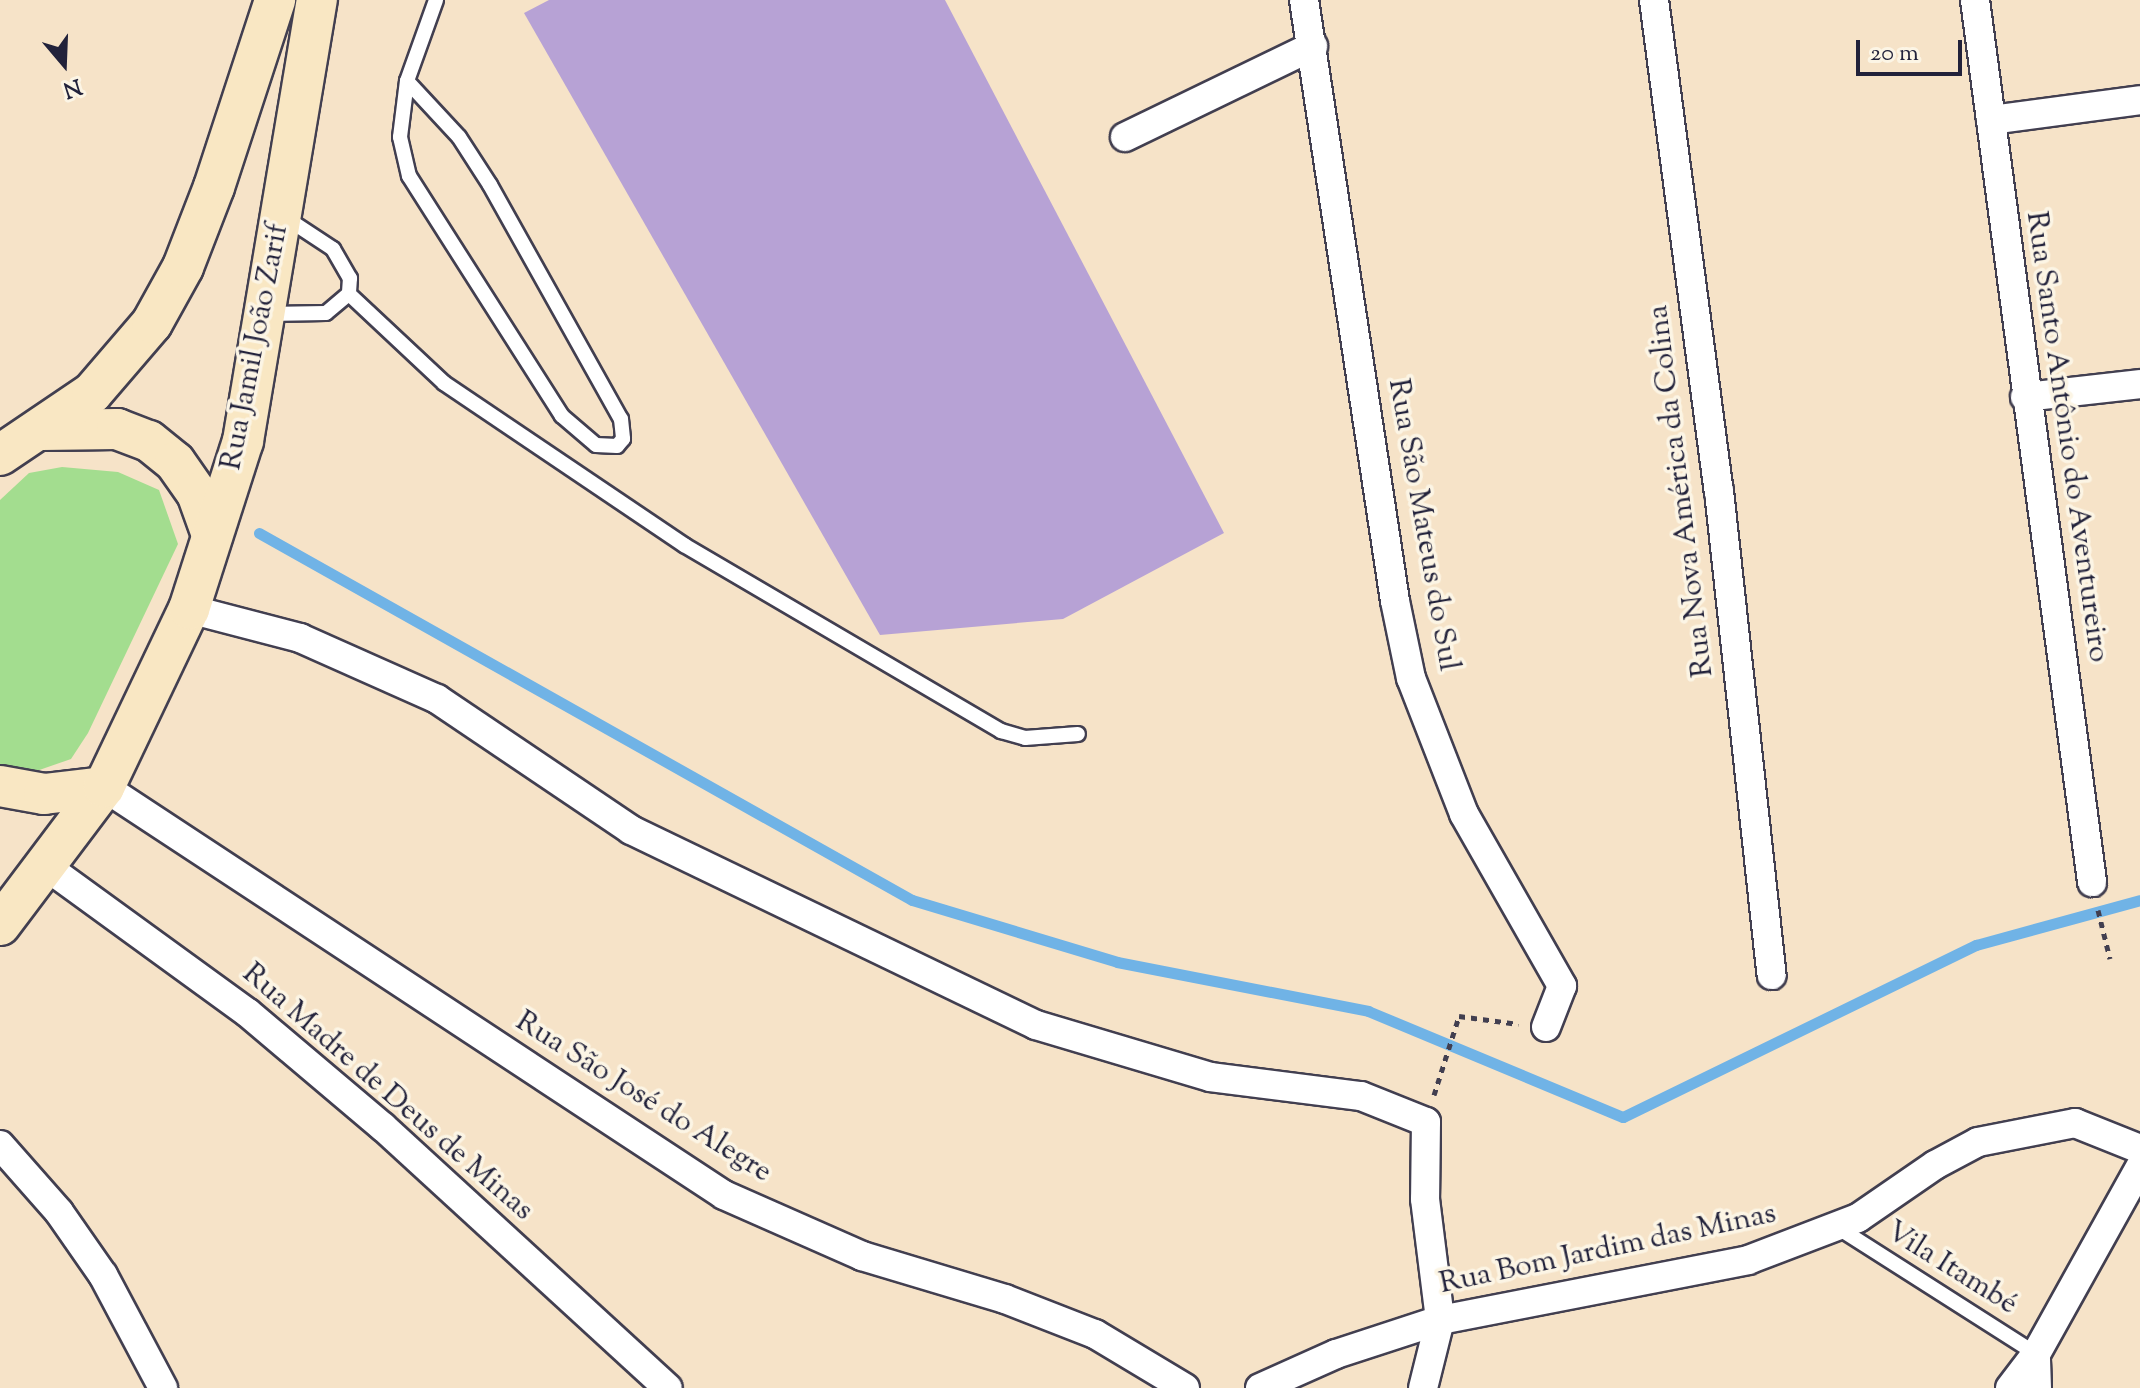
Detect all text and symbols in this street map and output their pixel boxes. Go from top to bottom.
north arrow [24,24,104,104]
scale bar [1860,24,1966,74]
text: 20 m [1870,37,1919,71]
text: N [58,69,85,105]
street label: Rua Santo Antônio do Aventureiro [2017,209,2115,665]
street label: Rua Jamil João Zarif [214,221,298,473]
street label: Rua Nova América da Colina [1641,303,1723,679]
street label: Rua São Mateus do Sul [1379,376,1465,674]
street label: Rua Madre de Deus de Minas [234,957,540,1229]
street label: Rua São José do Alegre [508,1005,778,1191]
street label: Rua Bom Jardim das Minas [1436,1197,1780,1303]
street label: Vila Itambé [1879,1214,2023,1324]

